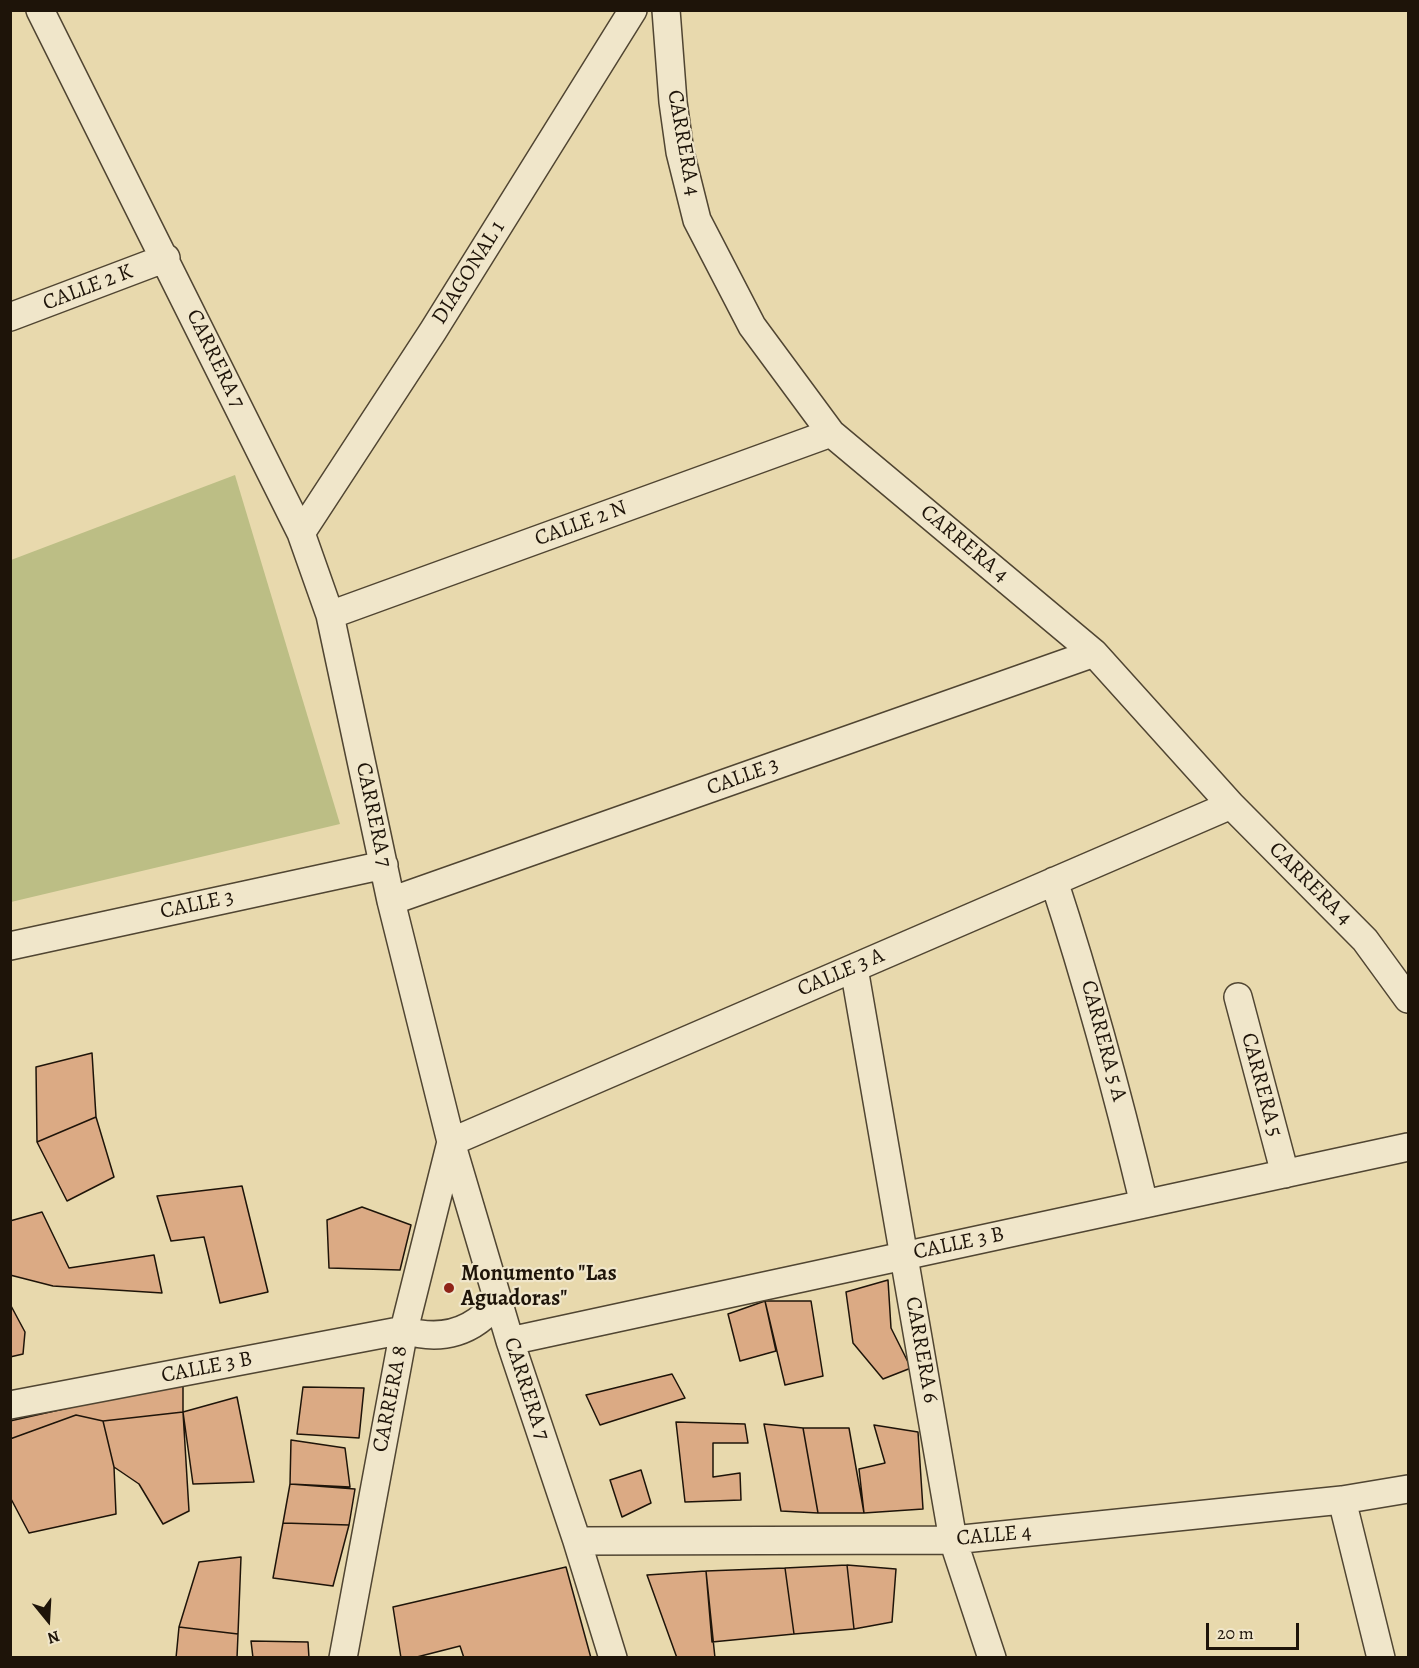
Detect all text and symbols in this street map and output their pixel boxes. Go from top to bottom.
street label: CARRERA 4 [661,88,705,198]
street label: DIAGONAL 1 [427,216,511,330]
street label: CALLE 2 K [39,259,137,317]
street label: CARRERA 7 [180,305,250,413]
street label: CALLE 2 N [531,495,631,553]
street label: CARRERA 4 [914,499,1014,589]
street label: CALLE 3 [703,752,783,802]
street label: CARRERA 7 [349,760,397,870]
street label: CARRERA 4 [1263,837,1357,931]
street label: CALLE 3 [158,884,236,926]
street label: CALLE 3 A [794,943,888,1003]
street label: CARRERA 5 A [1074,978,1132,1104]
street label: CARRERA 5 [1234,1030,1288,1140]
street label: CALLE 3 B [911,1222,1007,1266]
place label: Monumento "Las Aguadoras" [461,1262,617,1314]
marker: Monumento "Las Aguadoras" [442,1281,456,1295]
street label: CARRERA 6 [899,1295,943,1405]
street label: CARRERA 7 [497,1334,555,1444]
street label: CARRERA 8 [368,1344,414,1454]
street label: CALLE 3 B [159,1346,255,1390]
street label: CALLE 4 [955,1520,1033,1552]
north arrow [18,1590,78,1650]
scale bar [1209,1611,1302,1649]
text: 20 m [1217,1621,1254,1645]
text: N [45,1625,63,1649]

